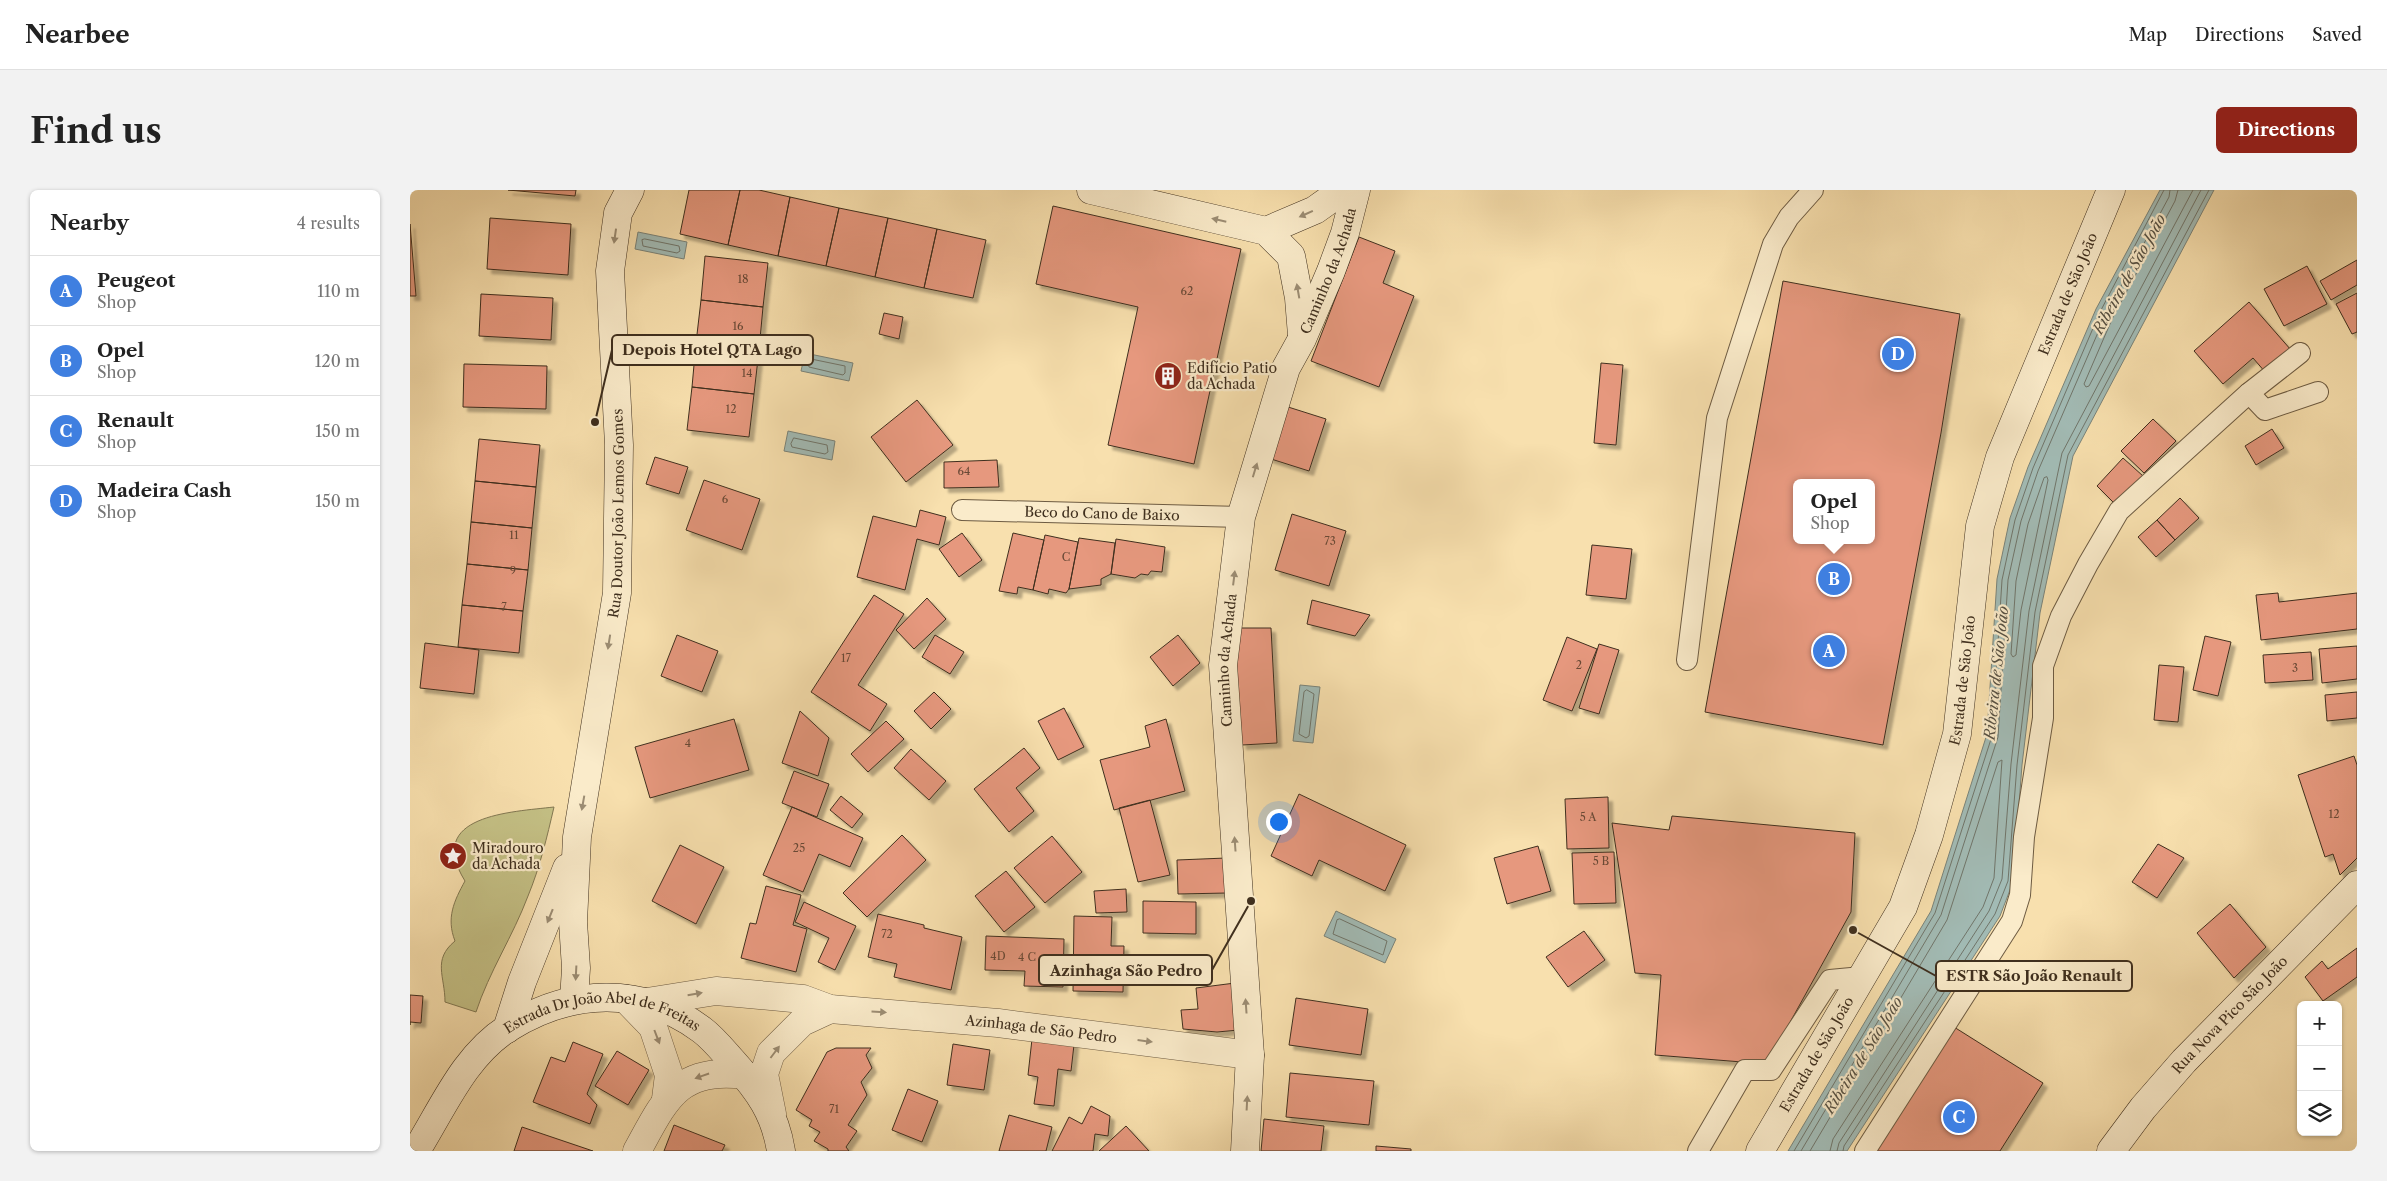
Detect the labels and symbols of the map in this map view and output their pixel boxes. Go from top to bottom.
street label: Caminho da Achada [1296,205,1360,337]
one-way arrow [1299,211,1313,219]
water label: Ribeira de São João [2088,211,2170,338]
one-way arrow [1211,216,1226,224]
one-way arrow [611,228,619,244]
street label: Estrada de São João [2034,230,2101,358]
house number: 18 [737,272,749,286]
one-way arrow [1293,282,1301,298]
house number: 62 [1181,284,1193,298]
house number: 16 [732,319,744,333]
callout: Depois Hotel QTA Lago [612,335,813,365]
pin: D [1882,335,1914,373]
text: Depois Hotel QTA Lago [622,340,802,359]
place label: Edifício Patio da Achada [1187,359,1277,393]
building icon: Edifício Patio da Achada [1153,361,1183,391]
house number: 14 [742,366,752,380]
house number: 12 [726,402,736,416]
street label: Rua Doutor João Lemos Gomes [604,408,628,620]
one-way arrow [1252,462,1260,477]
house number: 64 [958,464,970,478]
house number: 6 [722,492,729,506]
street label: Beco do Cano de Baixo [1024,503,1180,524]
house number: 11 [509,528,519,542]
house number: 73 [1324,534,1336,548]
house number: C [1062,550,1070,564]
pin: B [1818,560,1850,598]
house number: 9 [510,564,516,578]
one-way arrow [1230,569,1238,585]
street label: Caminho da Achada [1214,592,1241,727]
house number: 7 [501,600,507,614]
water label: Ribeira de São João [1979,605,2012,742]
street label: Estrada de São João [1945,614,1979,748]
pin: A [1813,632,1845,670]
one-way arrow [605,635,613,651]
house number: 17 [841,651,852,665]
house number: 2 [1576,658,1582,672]
house number: 3 [2292,661,2298,675]
house number: 4 [685,736,691,750]
one-way arrow [578,795,586,811]
house number: 12 [2329,807,2339,821]
your location [1266,809,1292,835]
house number: 5 A [1580,810,1597,824]
one-way arrow [1231,836,1239,852]
place label: Miradouro da Achada [472,839,544,873]
place icon: Miradouro da Achada [438,841,468,871]
house number: 25 [793,841,805,855]
house number: 5 B [1593,854,1610,868]
one-way arrow [545,909,553,923]
house number: 72 [881,927,893,941]
house number: 4D [990,949,1006,963]
house number: 4 C [1018,950,1036,964]
street label: Rua Nova Pico São João [2168,952,2291,1077]
callout: Azinhaga São Pedro [1039,955,1212,985]
text: Azinhaga São Pedro [1049,961,1202,980]
callout: ESTR São João Renault [1936,961,2132,991]
one-way arrow [571,965,579,981]
text: ESTR São João Renault [1946,966,2122,985]
text: Estrada Dr João Abel de Freitas [500,988,704,1037]
one-way arrow [688,989,704,997]
street label: Estrada de São João [1776,993,1857,1115]
water label: Ribeira de São João [1819,993,1907,1118]
one-way arrow [1242,998,1250,1014]
one-way arrow [871,1009,887,1017]
street label: Azinhaga de São Pedro [963,1011,1118,1047]
street label: Estrada Dr João Abel de Freitas [498,1023,706,1043]
one-way arrow [654,1029,661,1044]
one-way arrow [1137,1038,1153,1046]
one-way arrow [769,1046,780,1059]
one-way arrow [694,1072,709,1080]
one-way arrow [1244,1095,1252,1111]
pin: C [1943,1098,1975,1136]
house number: 71 [829,1102,839,1116]

